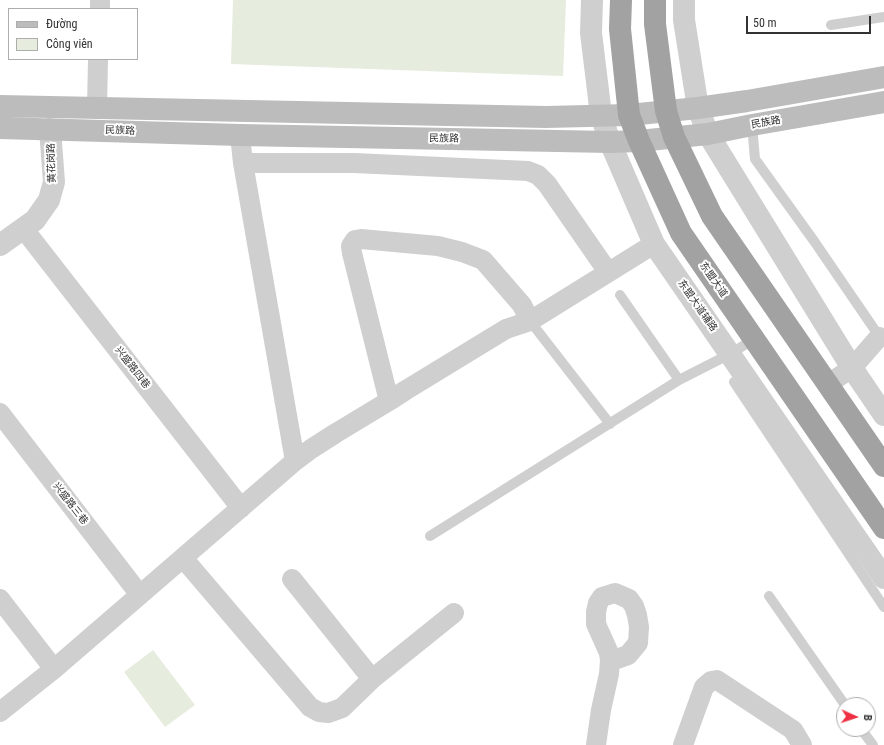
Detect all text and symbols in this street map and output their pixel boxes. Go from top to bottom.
legend [8,8,138,60]
scale bar [748,8,873,34]
text: 50 m [753,16,777,30]
text: Đường [46,17,77,31]
text: Công viên [46,37,93,51]
street label: 民族路 [750,114,782,132]
street label: 民族路 [105,124,135,138]
street label: 民族路 [429,133,459,145]
street label: 黄花岗路 [45,143,59,183]
street label: 东盟大道 [697,260,729,300]
street label: 东盟大道辅路 [675,278,719,334]
street label: 兴盛路四巷 [112,345,152,391]
street label: 兴盛路三巷 [50,481,90,527]
north arrow [836,697,876,737]
text: B [861,714,874,721]

